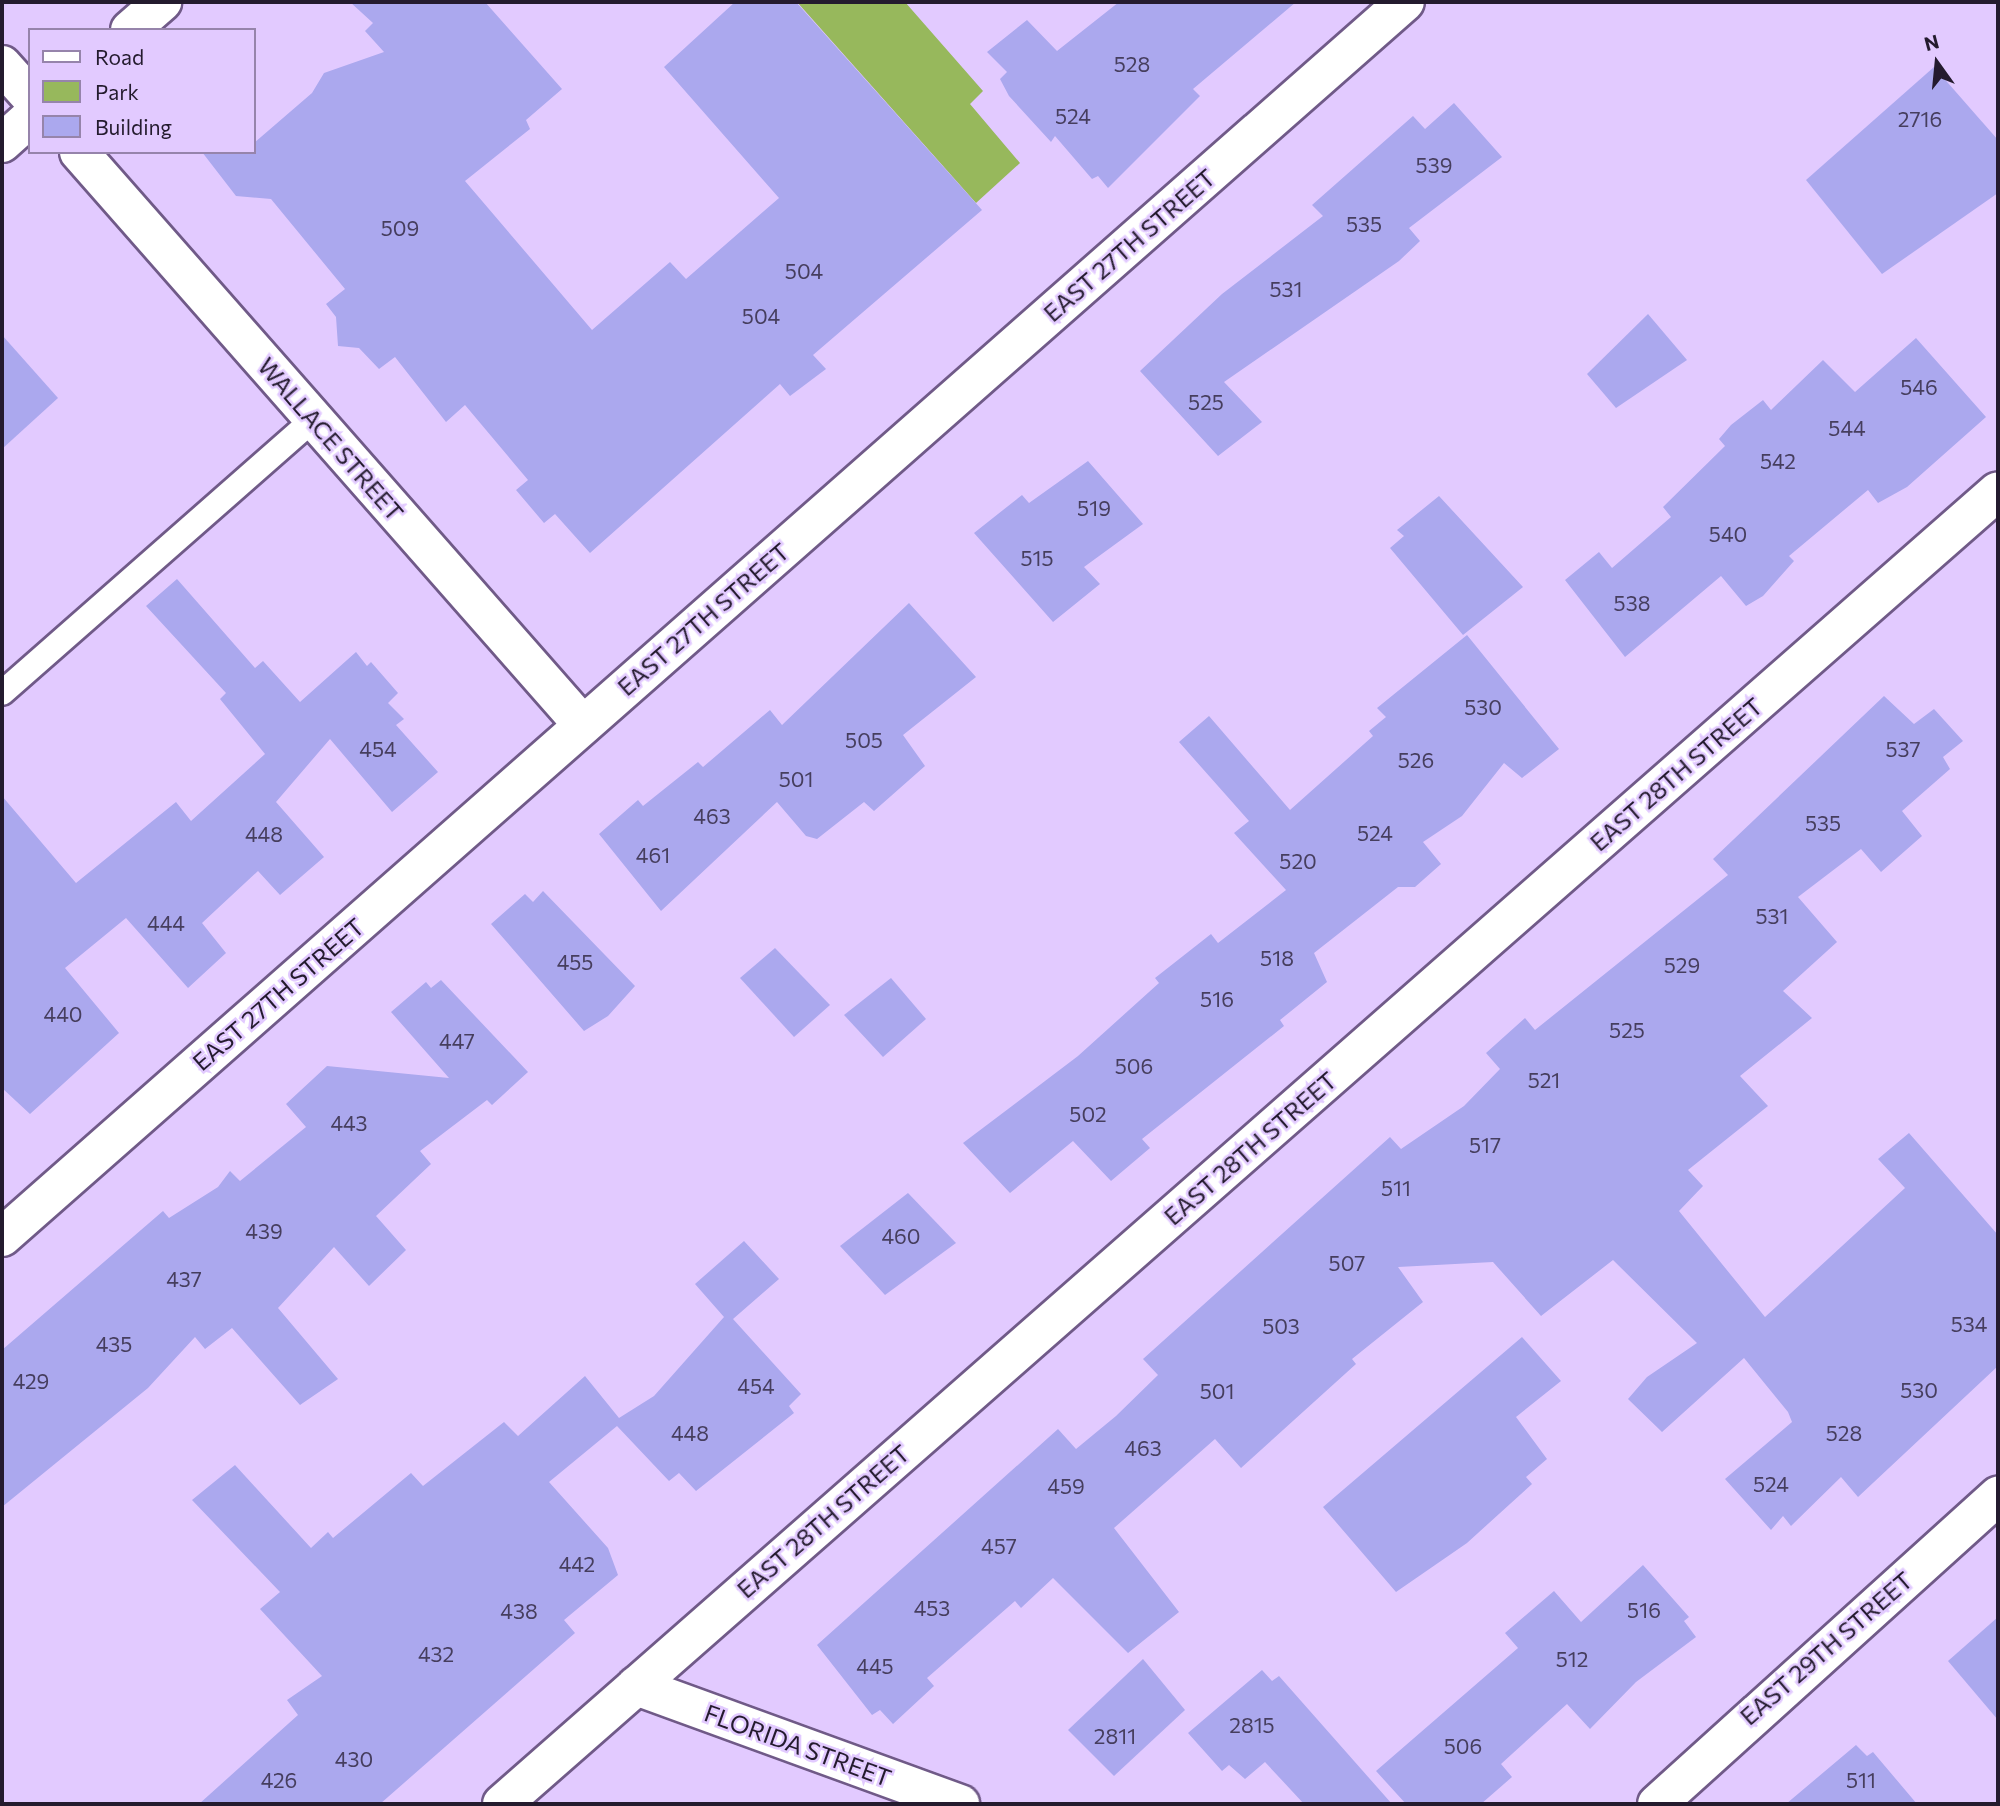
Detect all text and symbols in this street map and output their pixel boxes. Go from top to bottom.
legend [28,28,256,154]
north arrow [1902,28,1972,98]
text: N [1922,29,1941,55]
text: Road [95,44,144,69]
house number: 528 [1114,51,1150,77]
text: Park [95,79,139,104]
house number: 524 [1055,103,1091,129]
house number: 2716 [1898,106,1942,132]
text: Building [95,114,172,139]
house number: 539 [1416,152,1452,178]
street label: EAST 27TH STREET [1037,163,1221,327]
house number: 535 [1346,211,1382,237]
house number: 509 [381,215,419,241]
house number: 504 [785,258,823,284]
house number: 531 [1269,276,1303,302]
house number: 504 [742,303,780,329]
street label: WALLACE STREET [252,351,410,527]
house number: 546 [1900,374,1938,400]
house number: 525 [1188,389,1224,415]
house number: 544 [1828,415,1866,441]
house number: 542 [1760,448,1796,474]
house number: 519 [1077,495,1111,521]
house number: 540 [1709,521,1747,547]
street label: EAST 27TH STREET [611,537,795,701]
house number: 515 [1020,545,1054,571]
house number: 538 [1614,590,1650,616]
street label: EAST 28TH STREET [1584,691,1768,857]
house number: 530 [1464,694,1502,720]
house number: 505 [845,727,883,753]
house number: 454 [359,736,397,762]
house number: 537 [1885,736,1921,762]
house number: 526 [1398,747,1434,773]
house number: 501 [779,766,813,792]
house number: 463 [693,803,731,829]
house number: 535 [1805,810,1841,836]
house number: 524 [1357,820,1393,846]
house number: 448 [245,821,283,847]
house number: 461 [636,842,670,868]
house number: 520 [1279,848,1317,874]
house number: 531 [1755,903,1789,929]
house number: 444 [147,910,185,936]
street label: EAST 27TH STREET [186,912,370,1076]
house number: 518 [1260,945,1294,971]
house number: 455 [557,949,593,975]
house number: 529 [1664,952,1700,978]
house number: 516 [1200,986,1234,1012]
house number: 440 [44,1001,82,1027]
house number: 525 [1609,1017,1645,1043]
house number: 447 [439,1028,475,1054]
house number: 506 [1115,1053,1153,1079]
street label: EAST 28TH STREET [1158,1065,1342,1231]
house number: 521 [1528,1067,1560,1093]
house number: 502 [1069,1101,1107,1127]
house number: 443 [330,1110,368,1136]
house number: 517 [1469,1132,1501,1158]
house number: 511 [1381,1175,1411,1201]
house number: 439 [245,1218,283,1244]
house number: 460 [881,1223,921,1249]
house number: 507 [1329,1250,1365,1276]
house number: 437 [166,1266,202,1292]
house number: 534 [1951,1311,1987,1337]
house number: 503 [1262,1313,1300,1339]
house number: 435 [96,1331,132,1357]
house number: 429 [13,1368,49,1394]
house number: 454 [737,1373,775,1399]
house number: 530 [1900,1377,1938,1403]
house number: 501 [1200,1378,1234,1404]
house number: 448 [671,1420,709,1446]
house number: 528 [1826,1420,1862,1446]
house number: 463 [1124,1435,1162,1461]
street label: EAST 28TH STREET [731,1438,915,1604]
house number: 524 [1753,1471,1789,1497]
house number: 459 [1047,1473,1085,1499]
house number: 457 [981,1533,1017,1559]
house number: 442 [559,1551,595,1577]
street label: EAST 29TH STREET [1734,1565,1918,1731]
house number: 453 [914,1595,950,1621]
house number: 516 [1627,1597,1661,1623]
house number: 438 [500,1598,538,1624]
house number: 432 [418,1641,454,1667]
house number: 512 [1556,1646,1588,1672]
house number: 445 [856,1653,894,1679]
street label: FLORIDA STREET [701,1698,895,1792]
house number: 2815 [1229,1712,1275,1738]
house number: 2811 [1094,1723,1136,1749]
house number: 506 [1444,1733,1482,1759]
house number: 430 [335,1746,373,1772]
house number: 426 [261,1767,297,1793]
house number: 511 [1846,1767,1876,1793]

